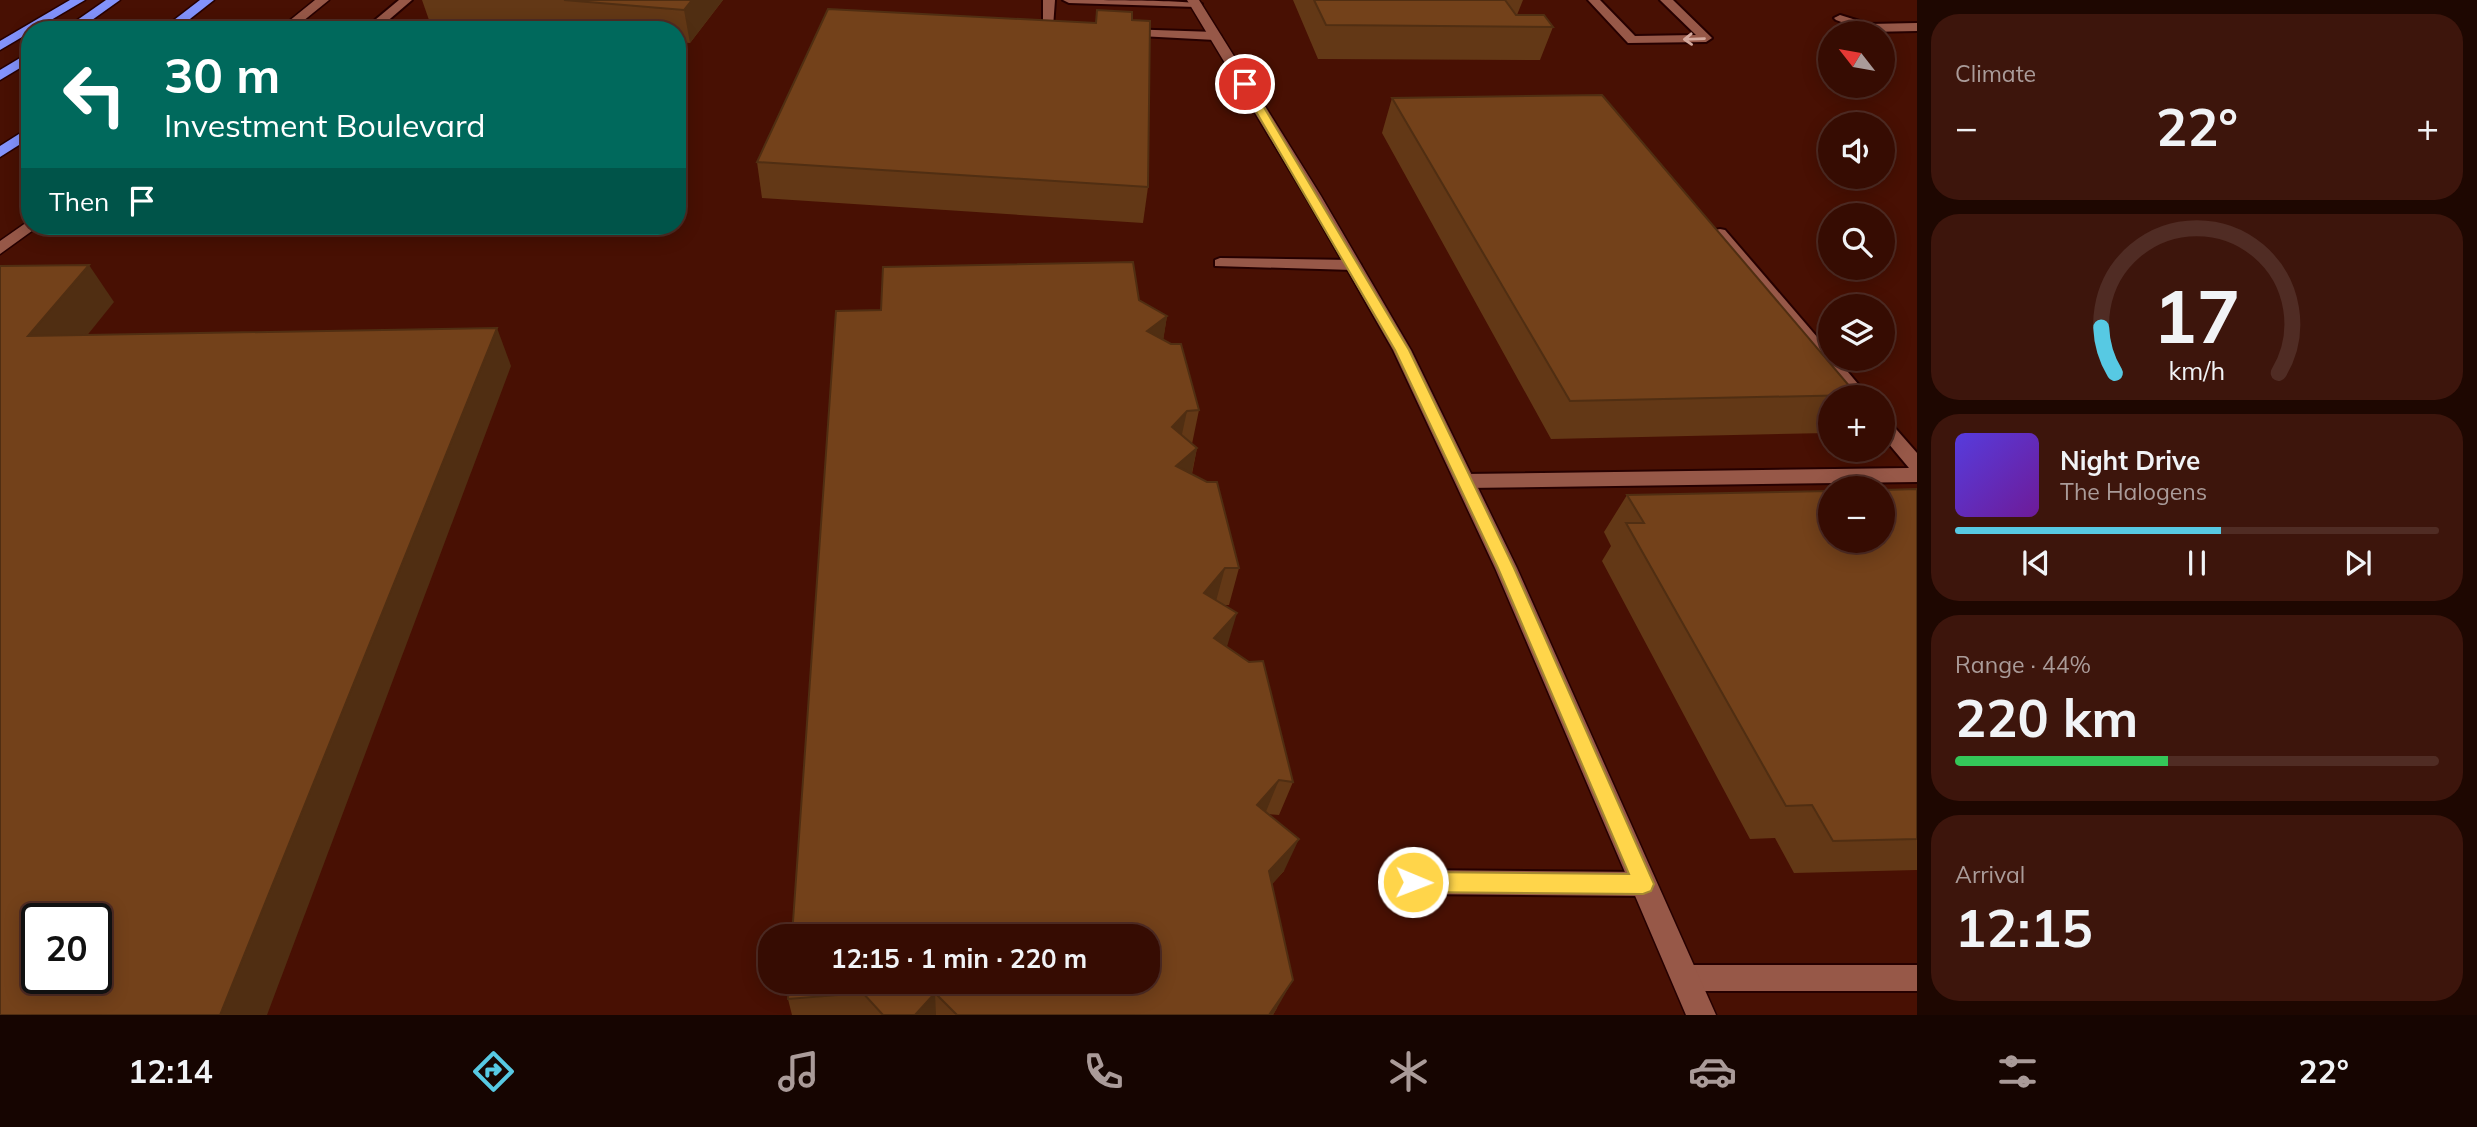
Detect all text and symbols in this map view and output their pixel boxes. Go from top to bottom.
north arrow [1818,21,1895,98]
map controls [1818,21,1895,553]
one-way arrow [1682,32,1705,45]
text: 30 m [164,44,280,105]
icon: left [49,49,140,140]
pin [1215,54,1275,114]
text: Climate [1955,59,2036,88]
icon: arrive [1226,65,1264,103]
text: 22° [2156,94,2238,159]
text: − [1955,103,1978,151]
text: + [2416,103,2439,151]
text: Investment Boulevard [164,105,486,145]
button: sound [1818,112,1895,189]
icon: arrive [123,182,161,220]
text: Then [49,185,109,218]
button: search [1818,203,1895,280]
text: 17 [2153,271,2241,362]
button: layers [1818,294,1895,371]
text: km/h [2169,355,2225,386]
button: + [1818,385,1895,462]
text: Night Drive [2060,444,2200,477]
button: − [1818,476,1895,553]
text: The Halogens [2060,477,2207,506]
icon: previous [2017,544,2055,582]
icon: pause [2178,544,2216,582]
icon: next [2339,544,2377,582]
text: Range · 44% [1955,650,2091,679]
text: 220 km [1955,685,2138,750]
position arrow [1376,845,1450,919]
text: Arrival [1955,860,2025,889]
text: 12:15 [1955,895,2093,960]
speed limit sign: 20 [21,903,112,994]
text: 12:15 · 1 min · 220 m [831,942,1087,975]
icon: directions [469,1047,518,1096]
icon: music [774,1047,823,1096]
icon: phone [1079,1047,1128,1096]
icon: climate [1384,1047,1433,1096]
icon: car [1688,1047,1737,1096]
icon: filters [1993,1047,2042,1096]
text: 12:14 [128,1051,213,1091]
text: 22° [2298,1051,2349,1091]

